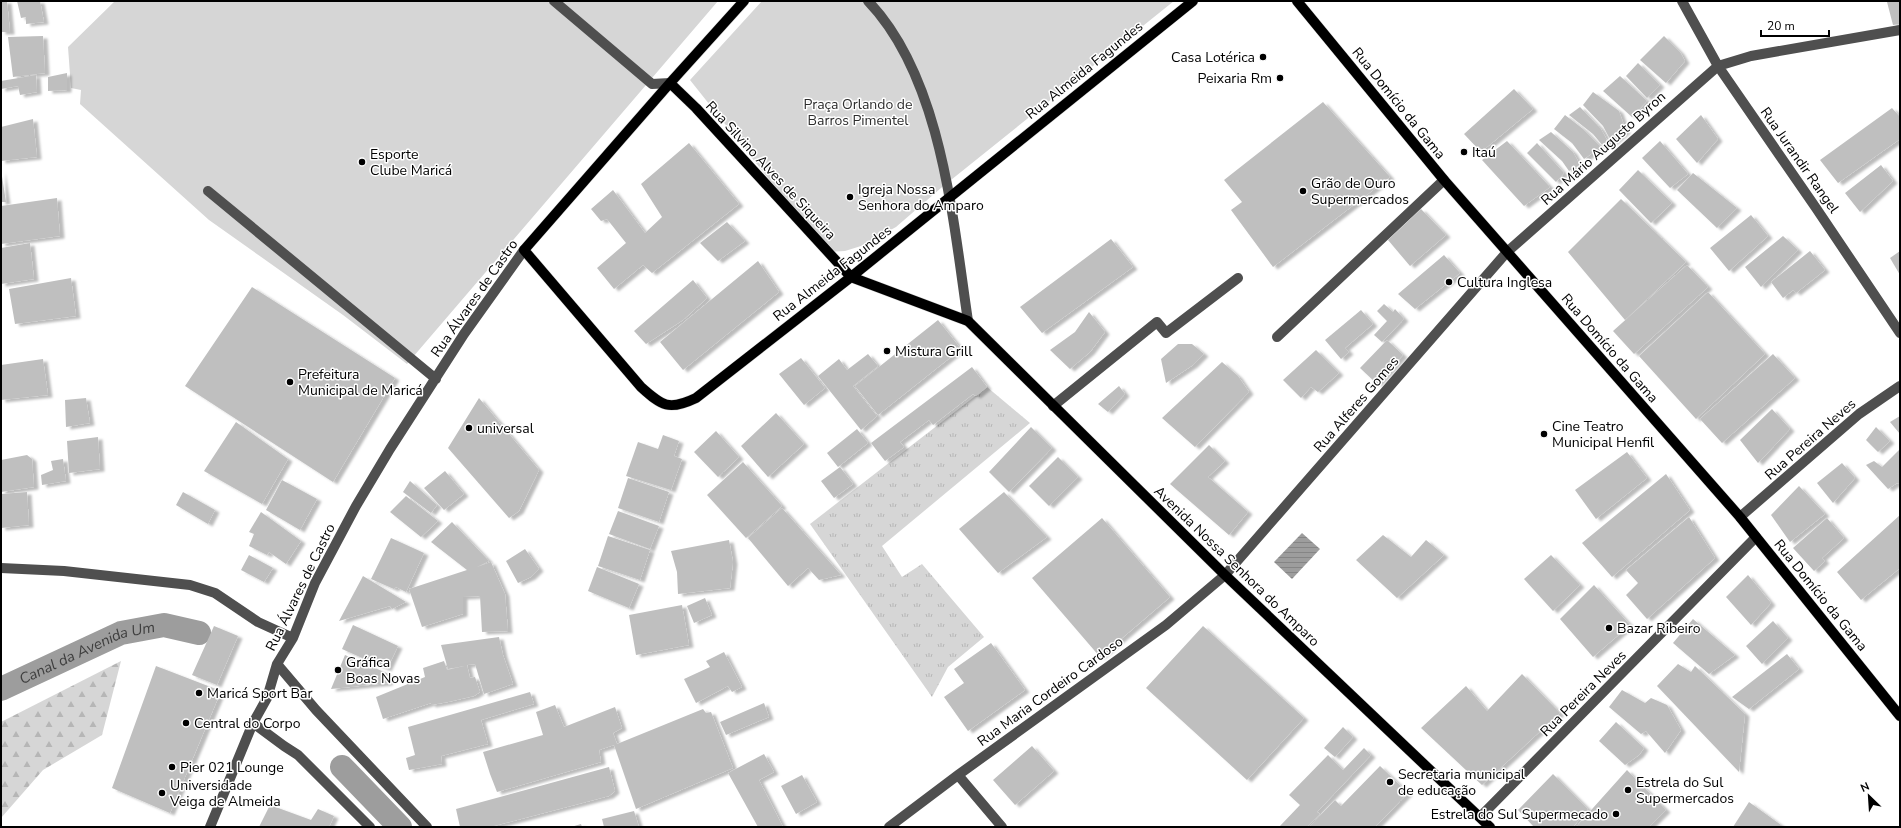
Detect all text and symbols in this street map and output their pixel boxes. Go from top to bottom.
scale bar [1761,12,1829,38]
street label: Rua Almeida Fagundes [1022,17,1147,124]
text: 20 m [1767,18,1795,34]
street label: Rua Domício da Gama [1348,43,1450,163]
place label: Casa Lotérica [1171,48,1255,67]
marker: Casa Lotérica [1258,52,1268,62]
place label: Peixaria Rm [1197,69,1272,88]
marker: Peixaria Rm [1275,73,1285,83]
street label: Rua Mário Augusto Byron [1537,87,1670,209]
park label: Praça Orlando de Barros Pimentel [804,95,912,130]
street label: Rua Silvino Alves de Siqueira [701,97,840,244]
street label: Rua Jurandir Rangel [1756,103,1844,218]
place label: Itaú [1472,143,1496,162]
place label: Esporte Clube Maricá [370,145,452,180]
marker: Itaú [1459,147,1469,157]
marker: Esporte Clube Maricá [357,157,367,167]
place label: Grão de Ouro Supermercados [1311,174,1409,209]
place label: Igreja Nossa Senhora do Amparo [858,180,984,215]
marker: Grão de Ouro Supermercados [1298,186,1308,196]
marker: Igreja Nossa Senhora do Amparo [845,192,855,202]
street label: Rua Almeida Fagundes [769,221,896,326]
street label: Rua Álvares de Castro [427,235,522,361]
place label: Cultura Inglesa [1457,273,1552,292]
marker: Cultura Inglesa [1444,277,1454,287]
street label: Rua Domício da Gama [1557,290,1662,407]
place label: Mistura Grill [895,342,973,361]
marker: Mistura Grill [882,346,892,356]
street label: Rua Alferes Gomes [1309,352,1403,456]
place label: Prefeitura Municipal de Maricá [298,365,423,400]
marker: Prefeitura Municipal de Maricá [285,377,295,387]
street label: Rua Pereira Neves [1761,394,1860,484]
place label: Cine Teatro Municipal Henfil [1552,417,1655,452]
place label: universal [477,419,535,438]
marker: universal [464,423,474,433]
marker: Cine Teatro Municipal Henfil [1539,429,1549,439]
street label: Avenida Nossa Senhora do Amparo [1150,482,1324,651]
street label: Rua Álvares de Castro [261,520,340,654]
street label: Rua Domício da Gama [1770,535,1872,655]
water label: Canal da Avenida Um [16,617,157,689]
place label: Bazar Ribeiro [1617,619,1701,638]
marker: Bazar Ribeiro [1604,623,1614,633]
street label: Rua Maria Cordeiro Cardoso [974,632,1127,751]
street label: Rua Pereira Neves [1536,646,1631,741]
place label: Gráfica Boas Novas [346,653,421,688]
marker: Gráfica Boas Novas [333,665,343,675]
place label: Maricá Sport Bar [207,684,312,703]
marker: Maricá Sport Bar [194,688,204,698]
place label: Central do Corpo [194,714,301,733]
marker: Central do Corpo [181,718,191,728]
place label: Pier 021 Lounge [180,758,284,777]
marker: Pier 021 Lounge [167,762,177,772]
place label: Secretaria municipal de educação [1398,765,1526,800]
place label: Estrela do Sul Supermercados [1636,773,1734,808]
place label: Universidade Veiga de Almeida [169,776,281,811]
north arrow [1849,776,1889,816]
marker: Secretaria municipal de educação [1385,777,1395,787]
text: N [1858,779,1872,796]
marker: Estrela do Sul Supermercados [1623,785,1633,795]
marker: Universidade Veiga de Almeida [157,788,167,798]
place label: Estrela do Sul Supermecado [1431,805,1608,824]
marker: Estrela do Sul Supermecado [1611,809,1621,819]

